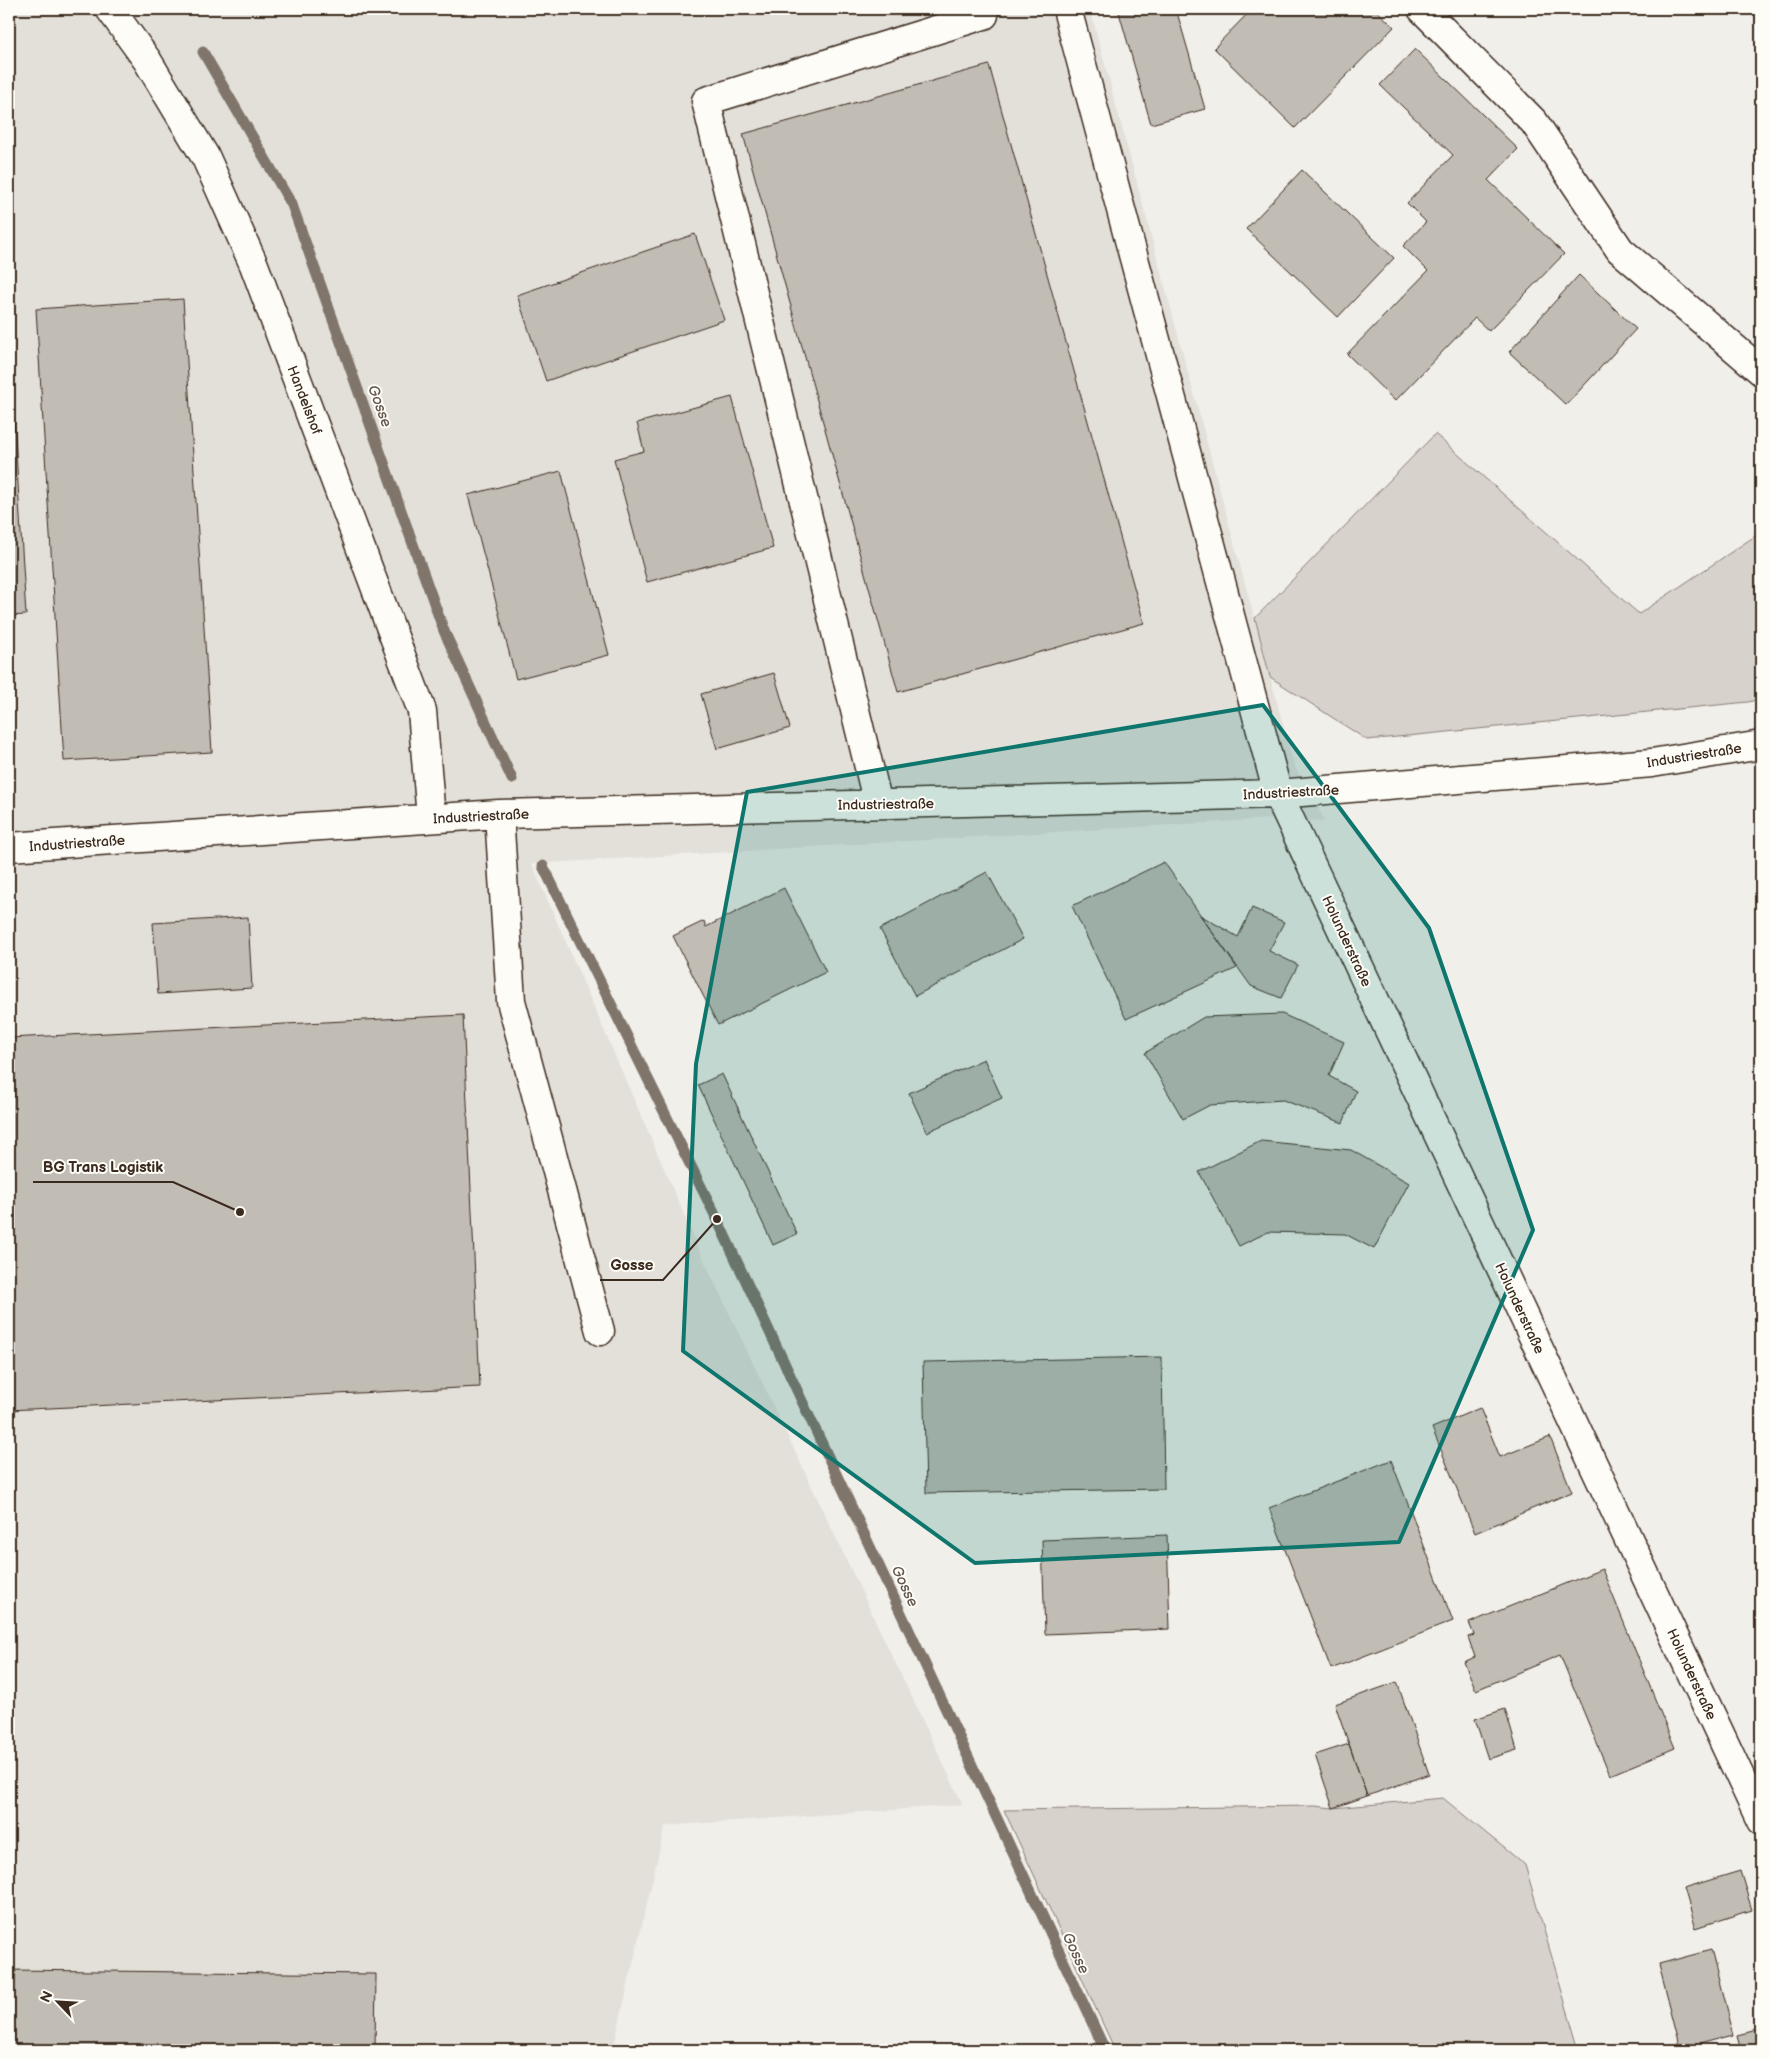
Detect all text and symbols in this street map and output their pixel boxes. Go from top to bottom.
street label: Handelshof [284,363,326,438]
water label: Gosse [363,382,396,430]
street label: Industriestraße [1645,740,1743,771]
street label: Industriestraße [1243,781,1339,803]
street label: Industriestraße [838,795,934,814]
street label: Industriestraße [433,805,529,827]
street label: Industriestraße [29,832,125,855]
street label: Holunderstraße [1318,893,1375,989]
callout: BG Trans Logistik [33,1152,173,1182]
text: BG Trans Logistik [43,1158,163,1177]
callout: Gosse [600,1250,663,1280]
text: Gosse [611,1256,654,1275]
street label: Holunderstraße [1491,1260,1548,1356]
water label: Gosse [887,1562,922,1610]
street label: Holunderstraße [1663,1626,1720,1722]
water label: Gosse [1058,1929,1093,1977]
north arrow [32,1976,82,2026]
text: N [37,1988,57,2005]

